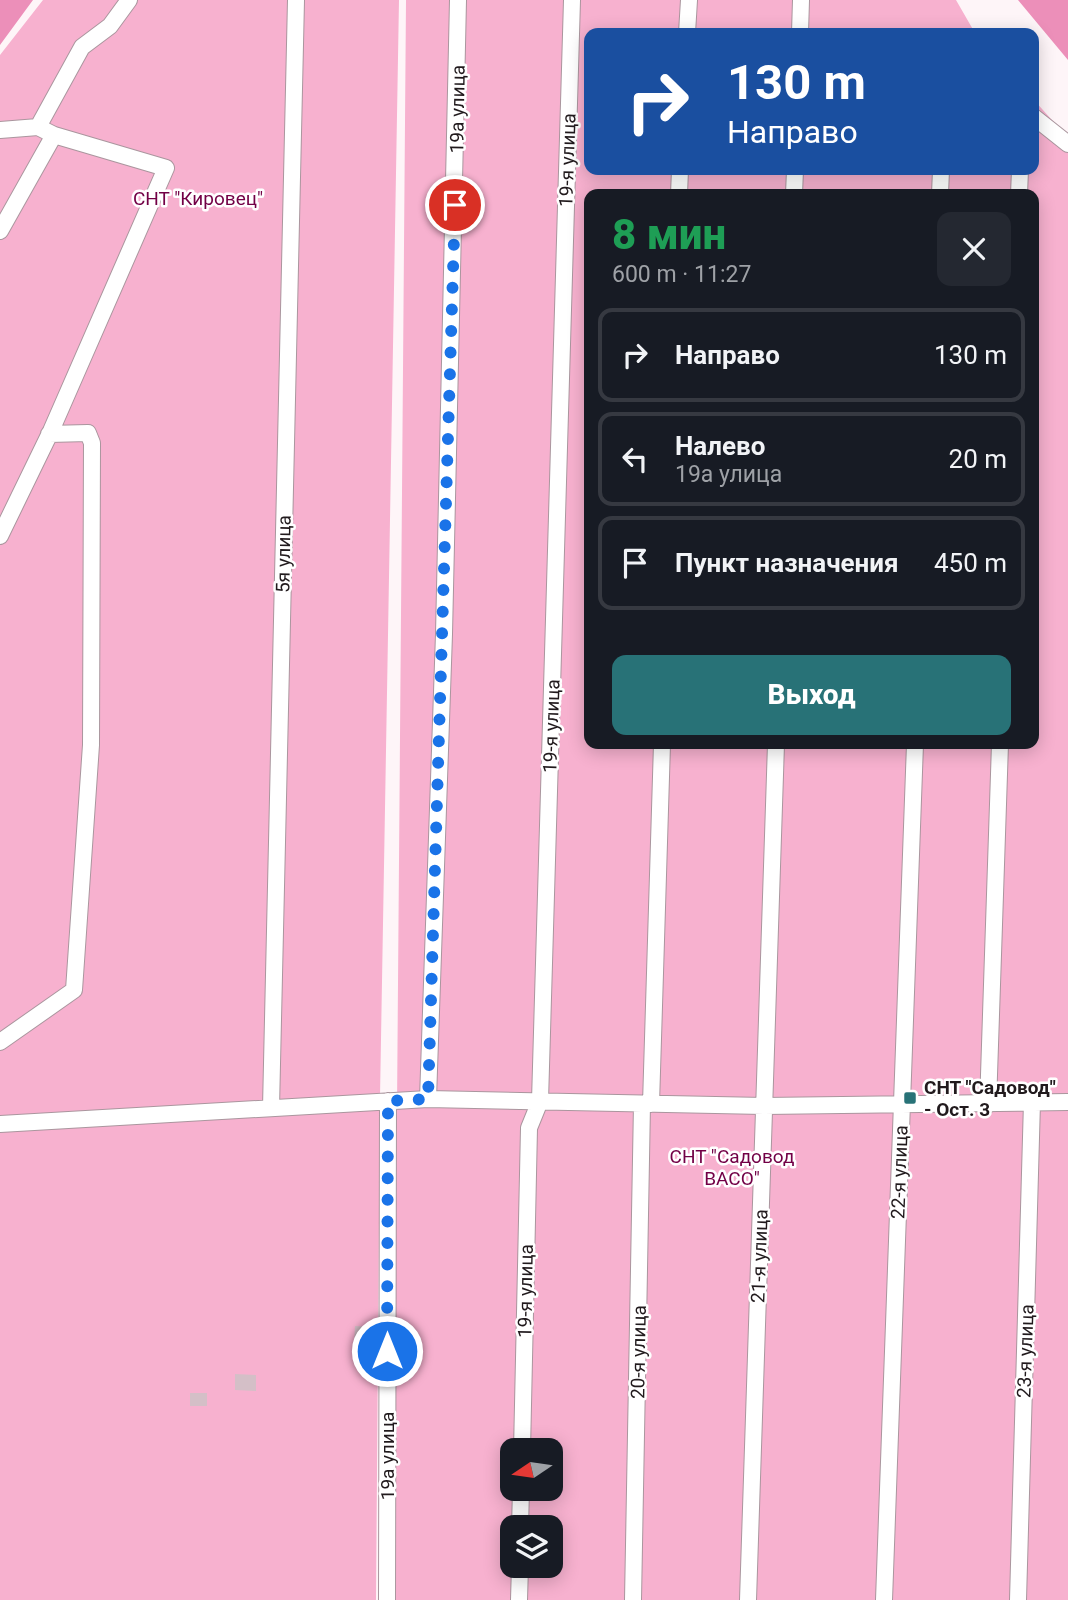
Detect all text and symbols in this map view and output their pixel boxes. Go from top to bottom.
text: 130 m [727,54,866,111]
icon: right [612,56,703,147]
street label: 19а улица [445,65,470,153]
street label: 19-я улица [554,113,581,207]
text: Направо [727,113,858,151]
pin [425,175,485,235]
icon: arrive [436,186,474,224]
park label: СНТ "Кировец" [133,187,263,210]
text: 8 мин [612,210,726,259]
button: close [937,212,1011,286]
text: 600 m · 11:27 [612,261,751,288]
icon: right [616,336,654,374]
text: Направо [675,340,780,370]
text: 130 m [934,340,1007,370]
text: Налево [675,431,765,461]
icon: left [616,440,654,478]
text: 20 m [949,444,1007,474]
text: 19а улица [675,461,782,488]
street label: 5я улица [271,515,296,593]
icon: arrive [616,544,654,582]
text: Пункт назначения [675,548,899,578]
text: 450 m [934,548,1007,578]
button: Выход [612,655,1011,735]
street label: 19-я улица [538,679,565,773]
place label: СНТ "Садовод" - Ост. 3 [924,1076,1056,1121]
marker: СНТ "Садовод" - Ост. 3 [902,1090,918,1106]
street label: 22-я улица [886,1125,913,1219]
park label: СНТ "Садовод ВАСО" [670,1145,794,1190]
street label: 21-я улица [746,1209,773,1303]
street label: 19-я улица [513,1244,538,1338]
street label: 23-я улица [1012,1304,1039,1398]
street label: 20-я улица [626,1305,651,1399]
position arrow [350,1314,424,1388]
street label: 19а улица [376,1412,399,1500]
north arrow [500,1438,564,1502]
map controls [500,1438,563,1578]
button: layers [500,1515,563,1578]

